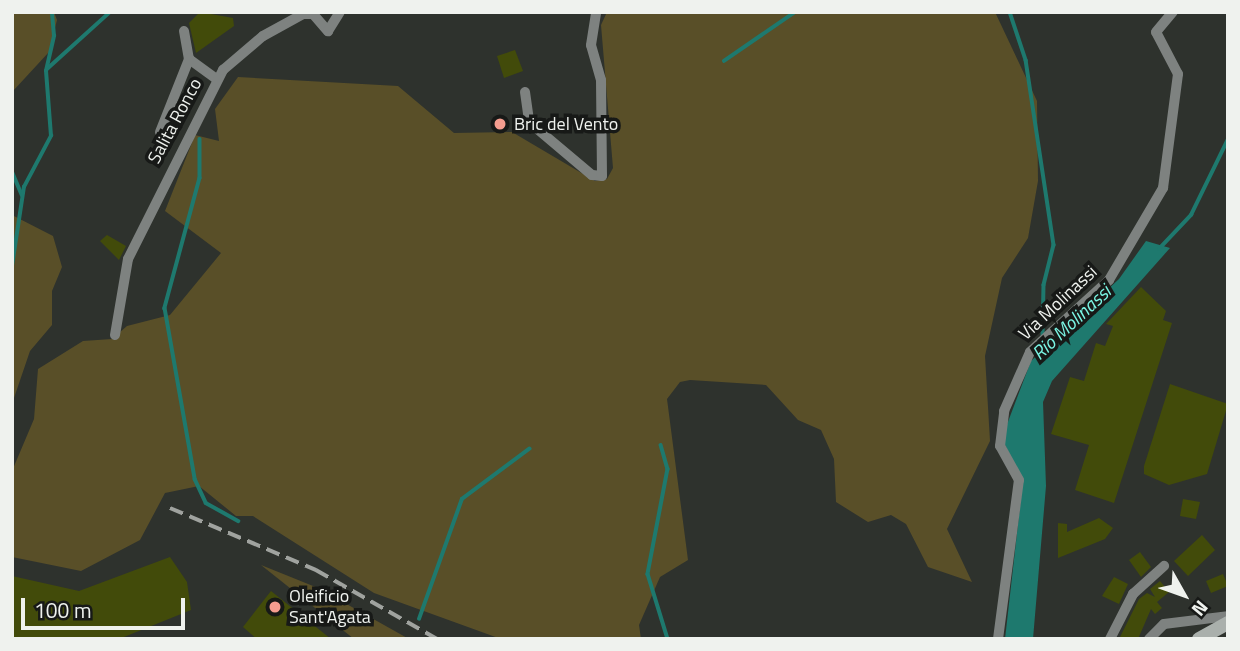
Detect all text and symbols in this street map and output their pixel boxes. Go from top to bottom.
street label: Salita Ronco [144,75,206,167]
place label: Bric del Vento [514,113,618,135]
marker: Bric del Vento [492,116,508,132]
street label: Via Molinassi [1014,261,1102,345]
water label: Rio Molinassi [1027,280,1115,364]
north arrow [1149,560,1219,630]
scale bar [24,584,189,628]
place label: Oleificio Sant'Agata [289,586,371,628]
text: 100 m [34,594,91,626]
text: N [1185,594,1216,623]
marker: Oleificio Sant'Agata [267,599,283,615]

